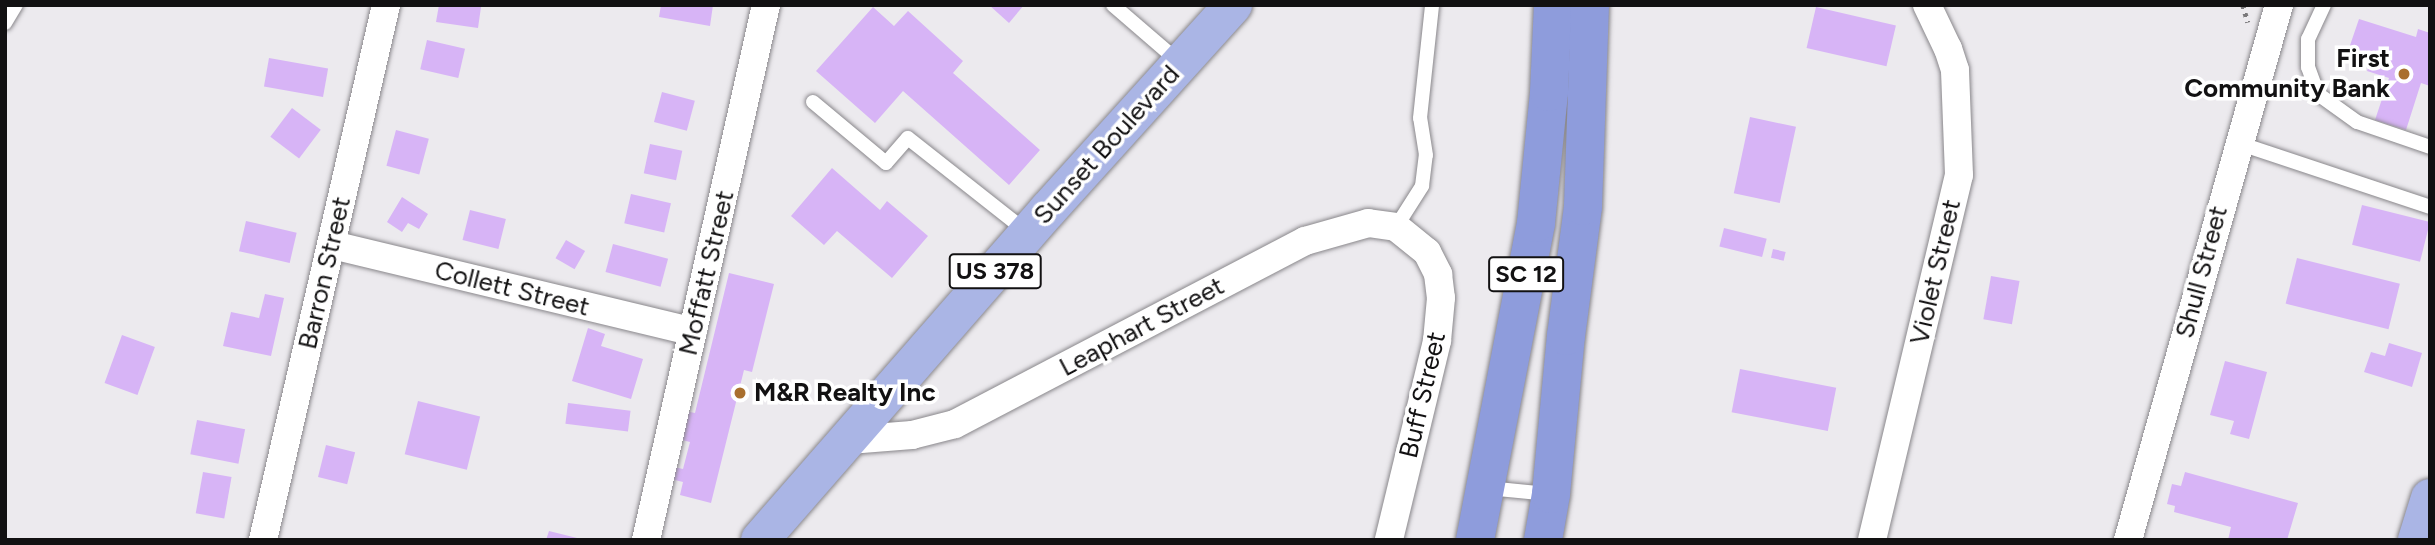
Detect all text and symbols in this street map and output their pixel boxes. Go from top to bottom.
place label: First Community Bank [2184,43,2390,104]
street label: Sunset Boulevard [1027,59,1187,231]
marker: First Community Bank [2396,66,2412,82]
street label: Moffatt Street [673,187,741,359]
street label: Barron Street [292,194,358,352]
street label: Violet Street [1904,196,1968,348]
street label: Shull Street [2169,202,2235,342]
road number: US 378 [948,250,1042,292]
road number: SC 12 [1488,254,1564,295]
street label: Collett Street [431,255,593,323]
street label: Leaphart Street [1054,271,1230,383]
street label: Buff Street [1393,329,1453,461]
place label: M&R Realty Inc [754,377,936,409]
marker: M&R Realty Inc [732,385,748,401]

